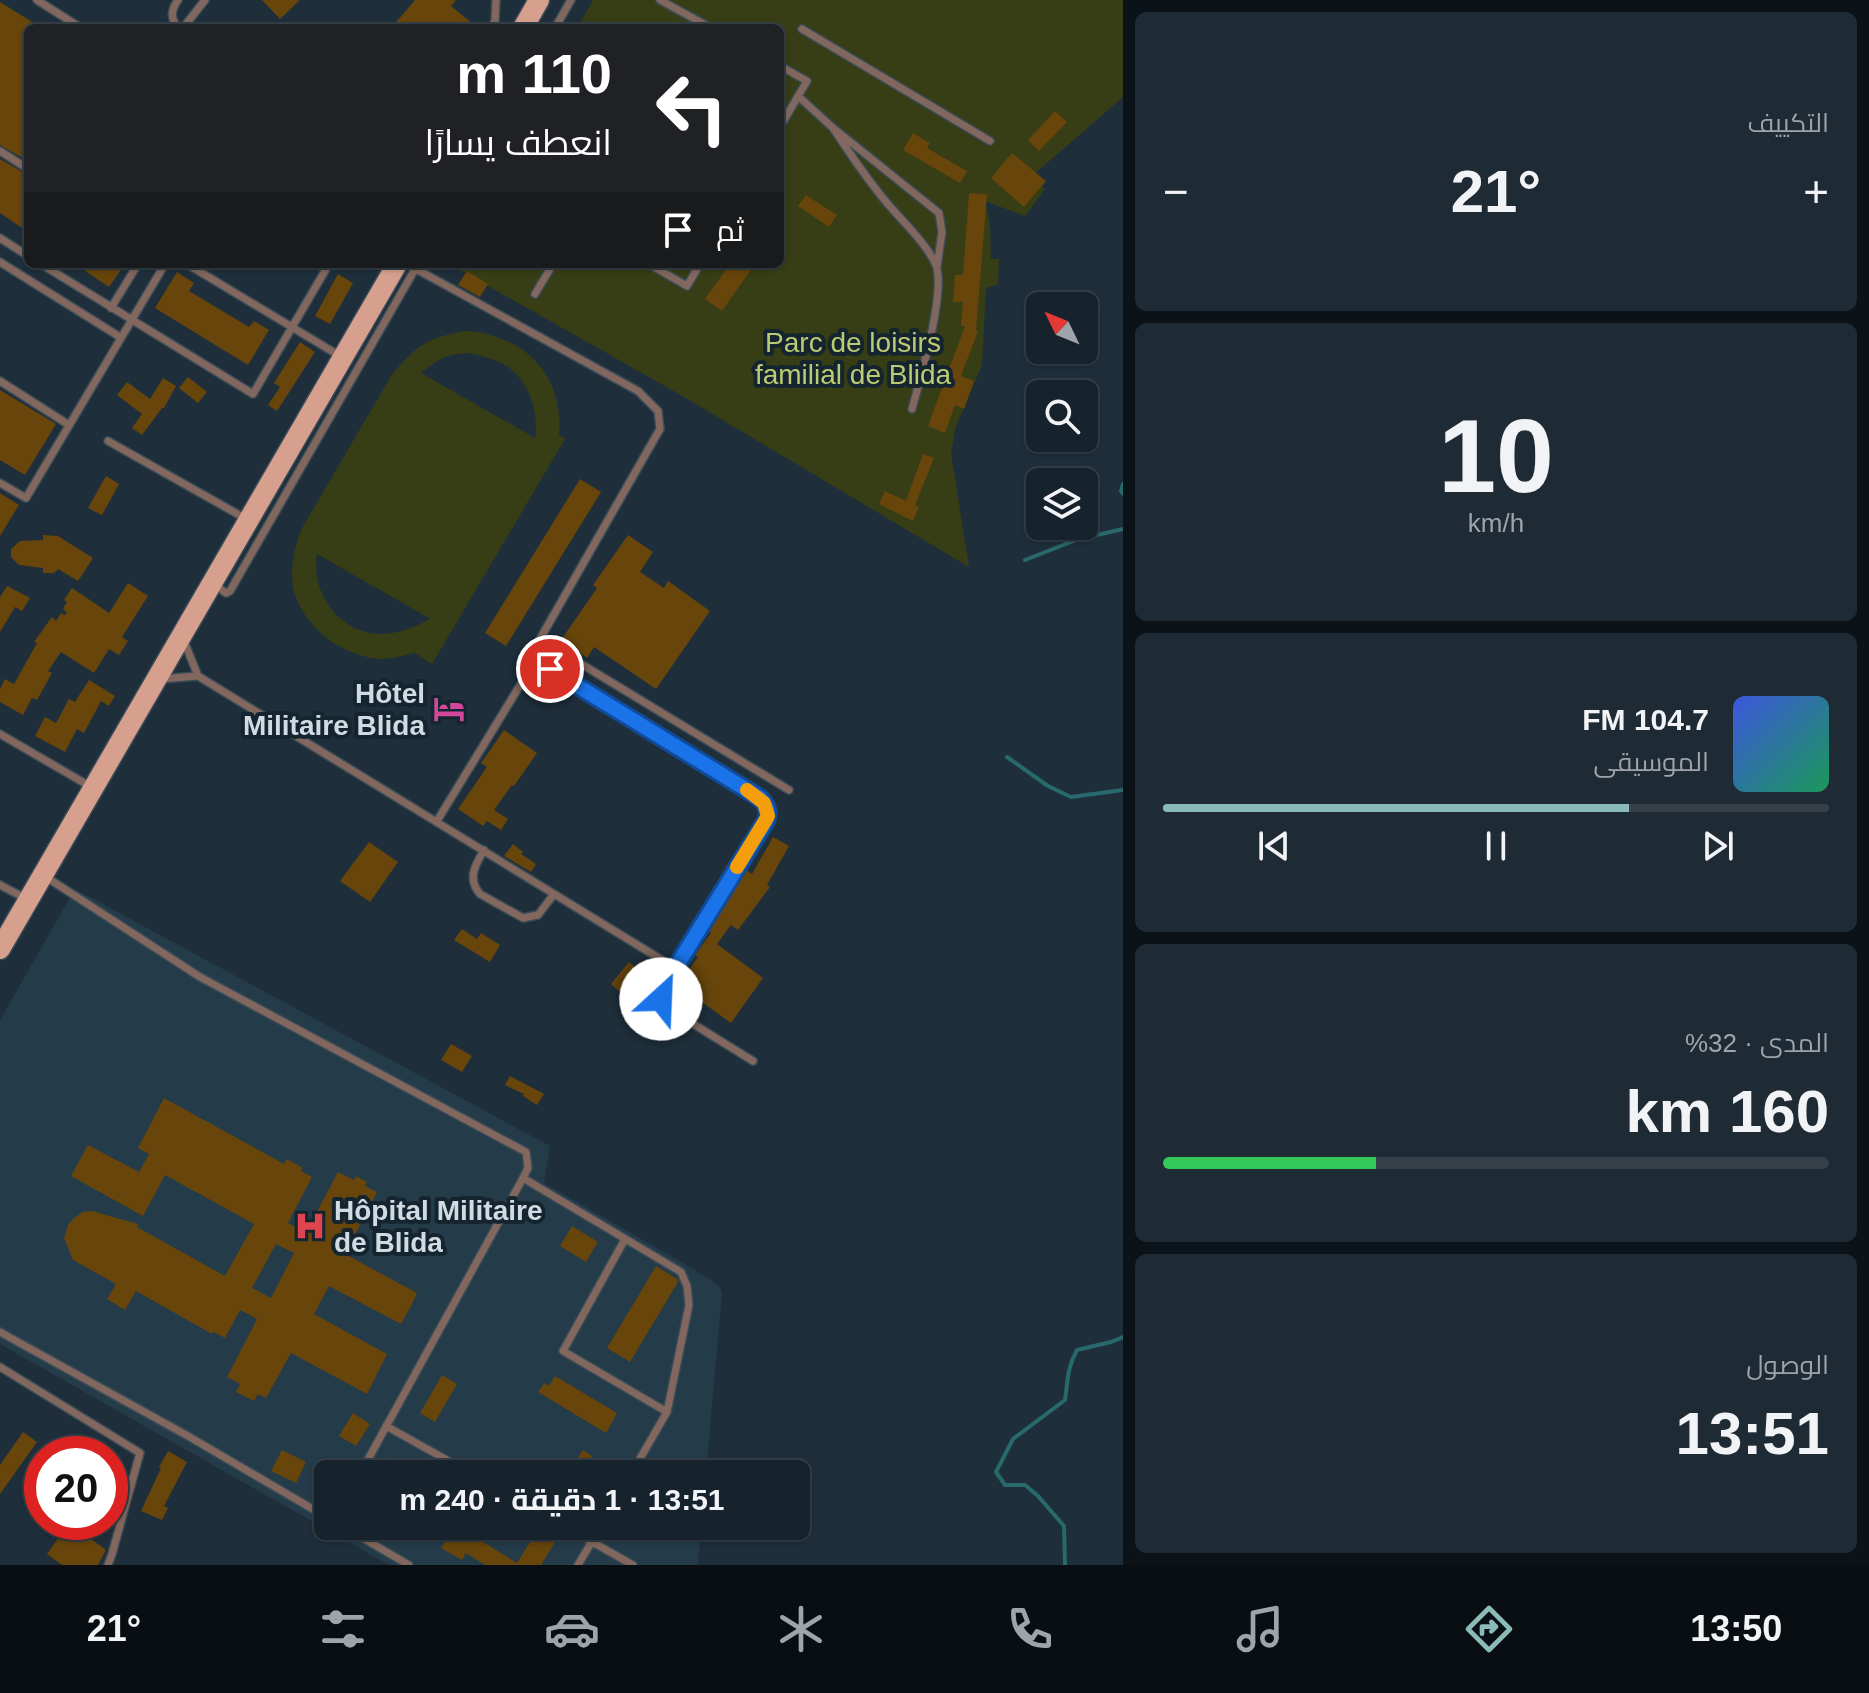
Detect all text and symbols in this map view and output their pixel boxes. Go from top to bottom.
text: 110 m [456,42,612,105]
icon: left [640,56,744,160]
text: التكييف [1747,108,1829,138]
text: انعطف يسارًا [425,122,612,163]
text: 21° [1451,158,1541,225]
text: − [1163,167,1189,216]
text: + [1803,167,1829,216]
icon: arrive [656,208,700,252]
text: ثم [716,214,744,247]
north arrow [1026,292,1098,364]
map controls [1026,292,1098,540]
park label: Parc de loisirs familial de Blida [755,327,951,390]
button: search [1026,380,1098,452]
text: 10 [1438,398,1554,514]
button: layers [1026,468,1098,540]
text: km/h [1468,508,1524,538]
pin [516,635,584,703]
icon: arrive [528,647,572,691]
place label: Hôtel Militaire Blida [243,678,425,741]
hotel icon: Hôtel Militaire Blida [432,692,466,726]
text: 104.7 FM [1582,703,1709,736]
text: الموسيقى [1594,747,1709,777]
icon: previous [1252,824,1296,868]
icon: pause [1474,824,1518,868]
icon: next [1696,824,1740,868]
position arrow [619,957,703,1041]
text: المدى · 32% [1685,1028,1829,1058]
text: 160 km [1626,1078,1829,1145]
place label: Hôpital Militaire de Blida [334,1195,542,1258]
hospital icon: Hôpital Militaire de Blida [293,1209,327,1243]
text: الوصول [1746,1350,1829,1380]
text: 13:51 [1676,1400,1829,1467]
speed limit sign: 20 [24,1436,128,1540]
text: 13:51 · 1 دقيقة · 240 m [400,1483,725,1516]
icon: filters [315,1601,371,1657]
icon: car [544,1601,600,1657]
icon: climate [773,1601,829,1657]
icon: phone [1002,1601,1058,1657]
icon: music [1232,1601,1288,1657]
icon: directions [1461,1601,1517,1657]
text: 21° [87,1608,141,1649]
text: 13:50 [1690,1608,1782,1649]

